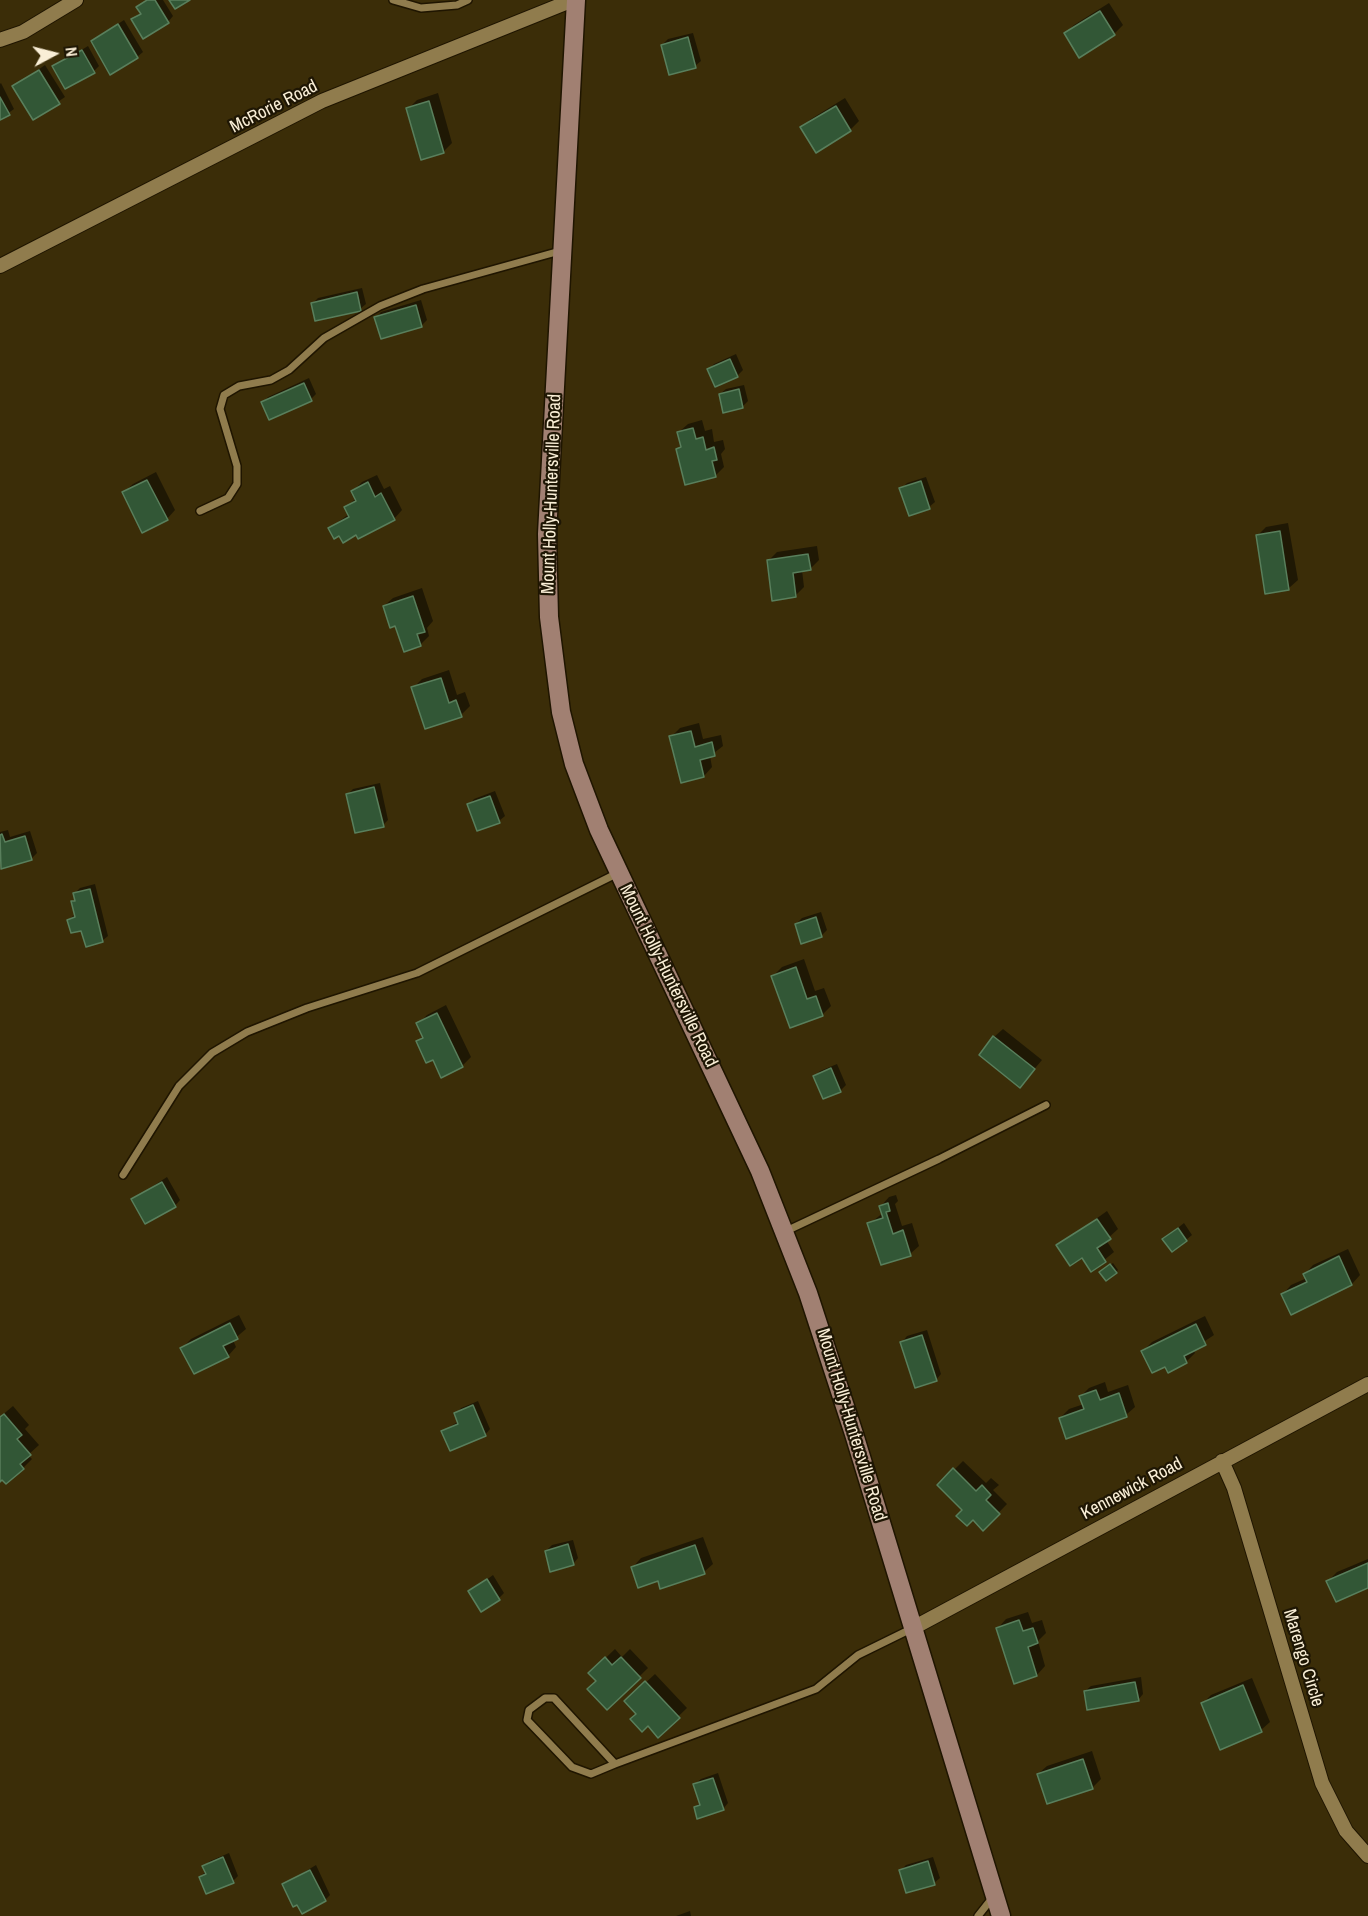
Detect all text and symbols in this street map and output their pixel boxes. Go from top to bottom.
north arrow [24,24,84,84]
text: N [60,46,83,58]
street label: McRorie Road [227,76,321,138]
street label: Mount Holly-Huntersville Road [538,394,566,594]
street label: Mount Holly-Huntersville Road [614,881,722,1071]
street label: Mount Holly-Huntersville Road [811,1326,891,1524]
street label: Kennewick Road [1078,1453,1186,1525]
street label: Marengo Circle [1278,1607,1328,1709]

